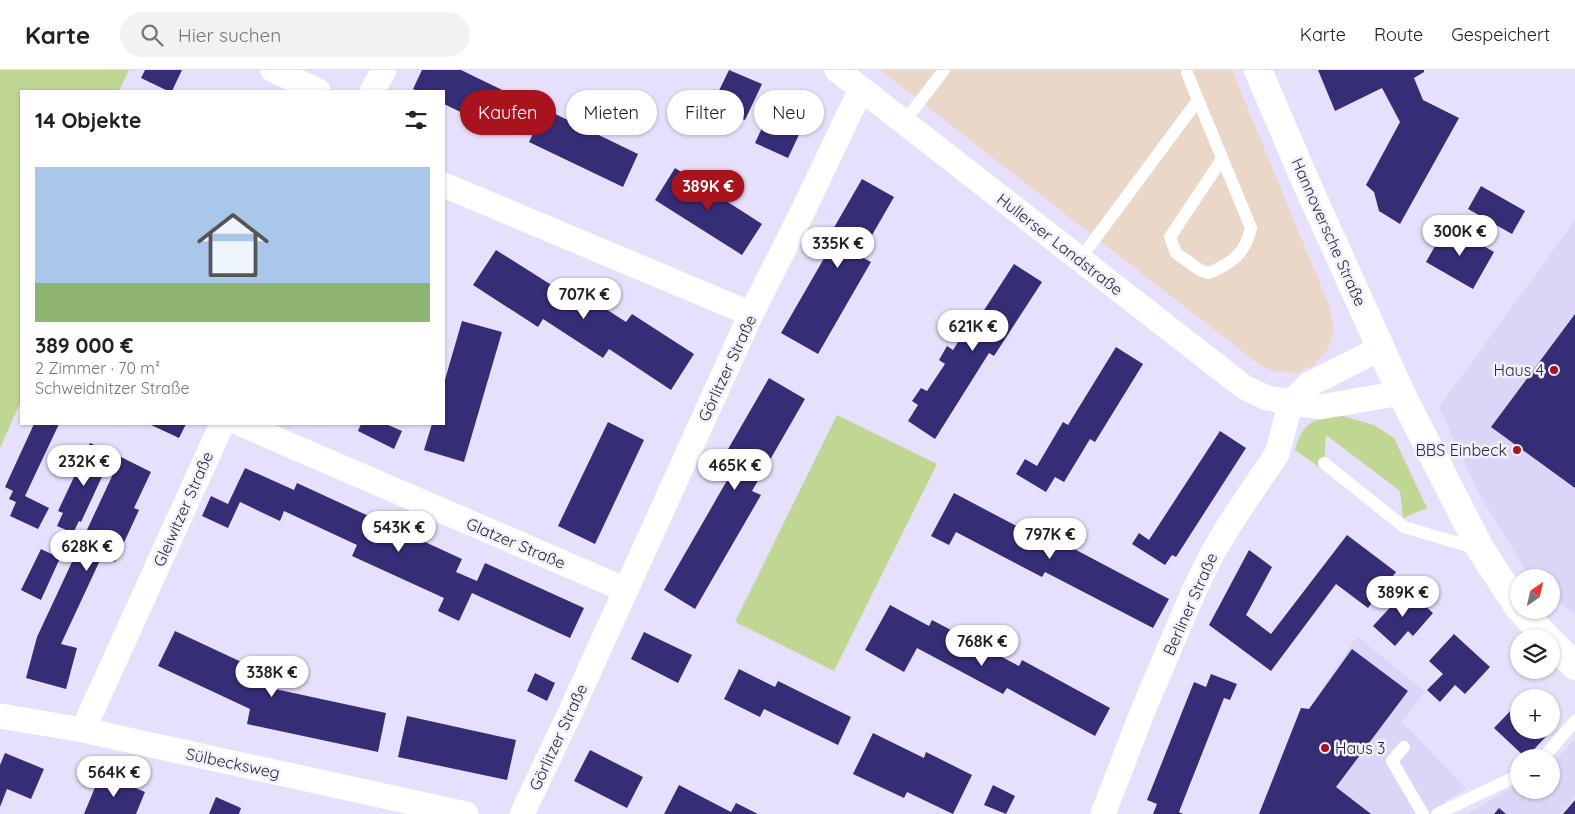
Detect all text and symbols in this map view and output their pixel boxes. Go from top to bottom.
search box [120,12,470,57]
text: Karte [25,20,90,50]
icon: search [138,21,166,49]
text: Hier suchen [178,23,281,47]
text: Karte [1300,23,1346,46]
text: Route [1374,23,1423,46]
text: Gespeichert [1451,23,1550,46]
chip: Kaufen [460,90,556,135]
chip: Mieten [566,90,657,135]
chip: Filter [667,90,744,135]
chip: Neu [754,90,824,135]
icon: filters [402,106,430,134]
text: 14 Objekte [35,107,142,133]
street label: Hannoversche Straße [1287,155,1371,309]
pin: 389K € [667,170,749,212]
text: 389K € [682,176,734,196]
street label: Hullerser Landstraße [993,189,1127,299]
icon: home [188,200,278,290]
pin: 300K € [1419,214,1501,257]
text: 300K € [1433,221,1487,241]
pin: 335K € [797,226,879,269]
text: 335K € [812,233,864,253]
pin: 707K € [543,278,625,320]
text: 707K € [558,284,610,304]
pin: 621K € [932,310,1014,352]
street label: Görlitzer Straße [694,311,760,425]
text: 621K € [948,316,998,336]
text: 389 000 € [35,332,133,358]
text: 2 Zimmer · 70 m² [35,358,160,378]
place label: Haus 4 [1494,360,1544,380]
marker: Haus 4 [1548,364,1560,376]
text: Schweidnitzer Straße [35,378,190,398]
place label: BBS Einbeck [1415,440,1507,460]
pin: 232K € [43,444,125,487]
marker: BBS Einbeck [1511,444,1523,456]
street label: Gleiwitzer Straße [149,448,217,570]
pin: 465K € [694,448,776,491]
text: 232K € [58,451,110,471]
text: 465K € [709,455,761,475]
pin: 543K € [358,510,440,553]
street label: Glatzer Straße [463,513,569,573]
text: 543K € [373,517,425,537]
pin: 797K € [1009,518,1091,560]
text: 797K € [1024,524,1076,544]
pin: 628K € [46,530,128,572]
text: 628K € [61,536,113,556]
street label: Berliner Straße [1158,550,1222,658]
north arrow [1510,569,1560,619]
map controls [1510,569,1560,799]
pin: 389K € [1362,576,1444,618]
text: 389K € [1377,582,1429,602]
pin: 768K € [941,624,1023,667]
button: layers [1510,629,1560,679]
text: 768K € [957,631,1007,651]
pin: 338K € [231,656,313,698]
text: 338K € [247,662,297,682]
street label: Görlitzer Straße [525,680,591,794]
button: + [1510,689,1560,739]
place label: Haus 3 [1335,738,1385,758]
marker: Haus 3 [1319,742,1331,754]
street label: Sülbecksweg [184,743,282,783]
button: − [1510,749,1560,799]
pin: 564K € [73,756,155,798]
text: 564K € [88,762,140,782]

